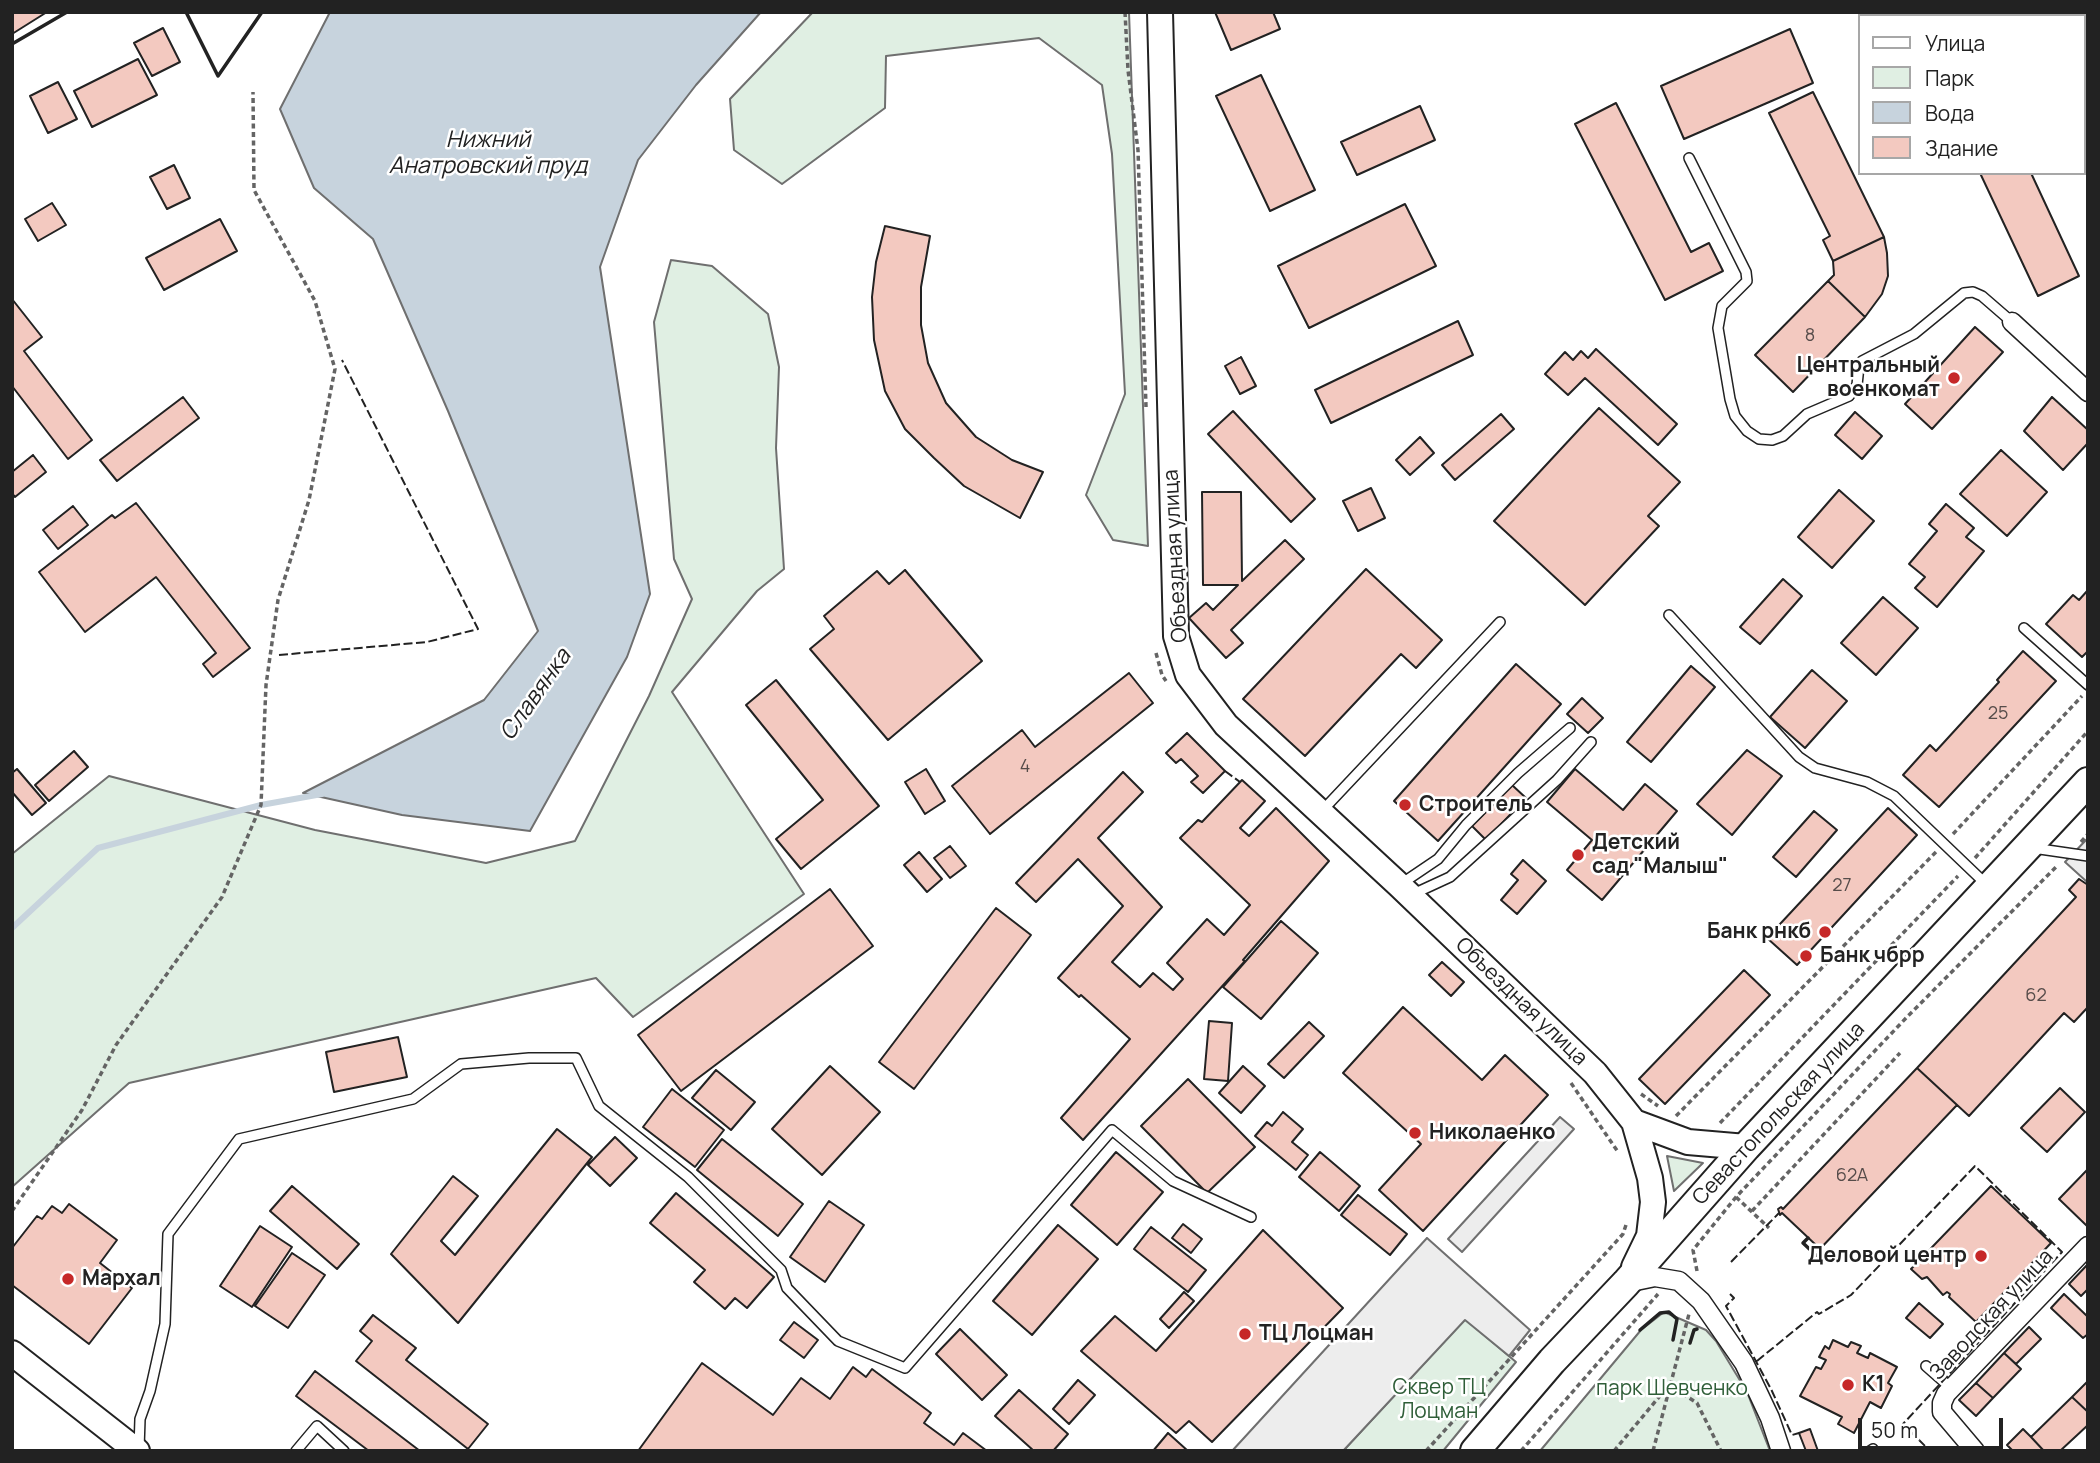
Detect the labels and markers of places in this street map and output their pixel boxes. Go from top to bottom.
place label: Центральный военкомат [1797,353,1940,403]
marker: Центральный военкомат [1946,370,1962,386]
place label: Строитель [1419,792,1533,818]
marker: Строитель [1397,797,1413,813]
place label: Детский сад "Малыш" [1592,830,1728,880]
marker: Детский сад "Малыш" [1570,847,1586,863]
place label: Банк рнкб [1707,919,1811,945]
marker: Банк рнкб [1817,924,1833,940]
place label: Банк чбрр [1820,943,1925,969]
marker: Банк чбрр [1798,948,1814,964]
place label: Николаенко [1429,1120,1556,1146]
marker: Николаенко [1407,1125,1423,1141]
place label: Деловой центр [1808,1243,1967,1269]
marker: Деловой центр [1973,1248,1989,1264]
place label: Мархал [82,1266,161,1292]
marker: Мархал [60,1271,76,1287]
place label: ТЦ Лоцман [1259,1321,1374,1347]
marker: ТЦ Лоцман [1237,1326,1253,1342]
place label: К1 [1862,1372,1885,1398]
marker: К1 [1840,1377,1856,1393]

